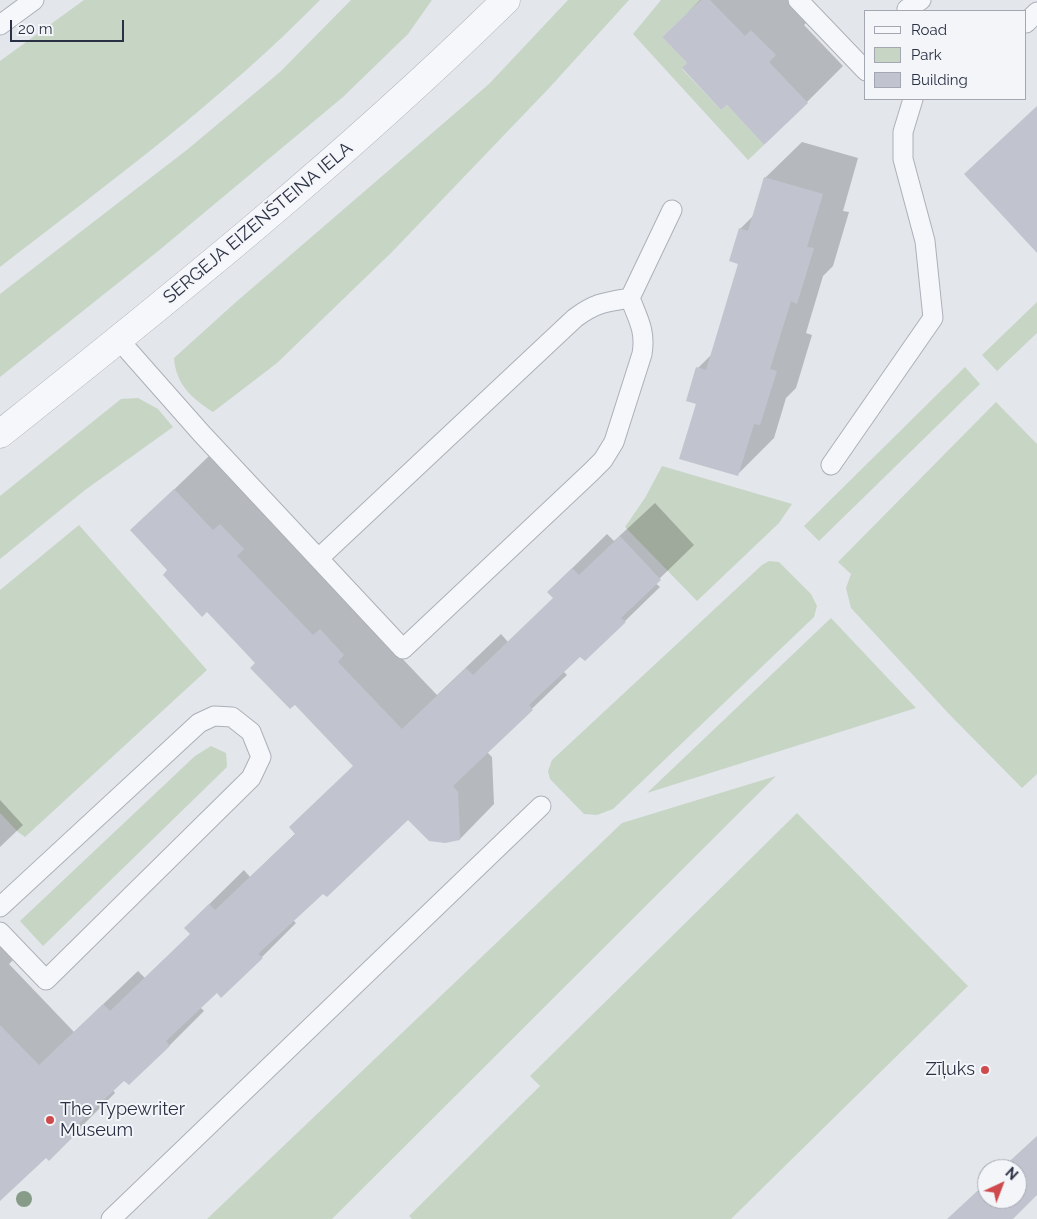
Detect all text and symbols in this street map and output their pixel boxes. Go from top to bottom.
scale bar [12,10,126,42]
legend [864,10,1027,100]
text: 20 m [18,20,53,38]
text: Road [911,21,947,39]
text: Park [911,46,942,64]
text: Building [911,71,968,89]
street label: SERGEJA EIZENŠTEINA IELA [159,138,357,308]
place label: Zīļuks [925,1059,975,1081]
marker: Zīļuks [979,1064,991,1076]
place label: The Typewriter Museum [60,1099,185,1142]
marker: The Typewriter Museum [44,1114,56,1126]
north arrow [977,1159,1027,1209]
text: N [1002,1164,1021,1183]

